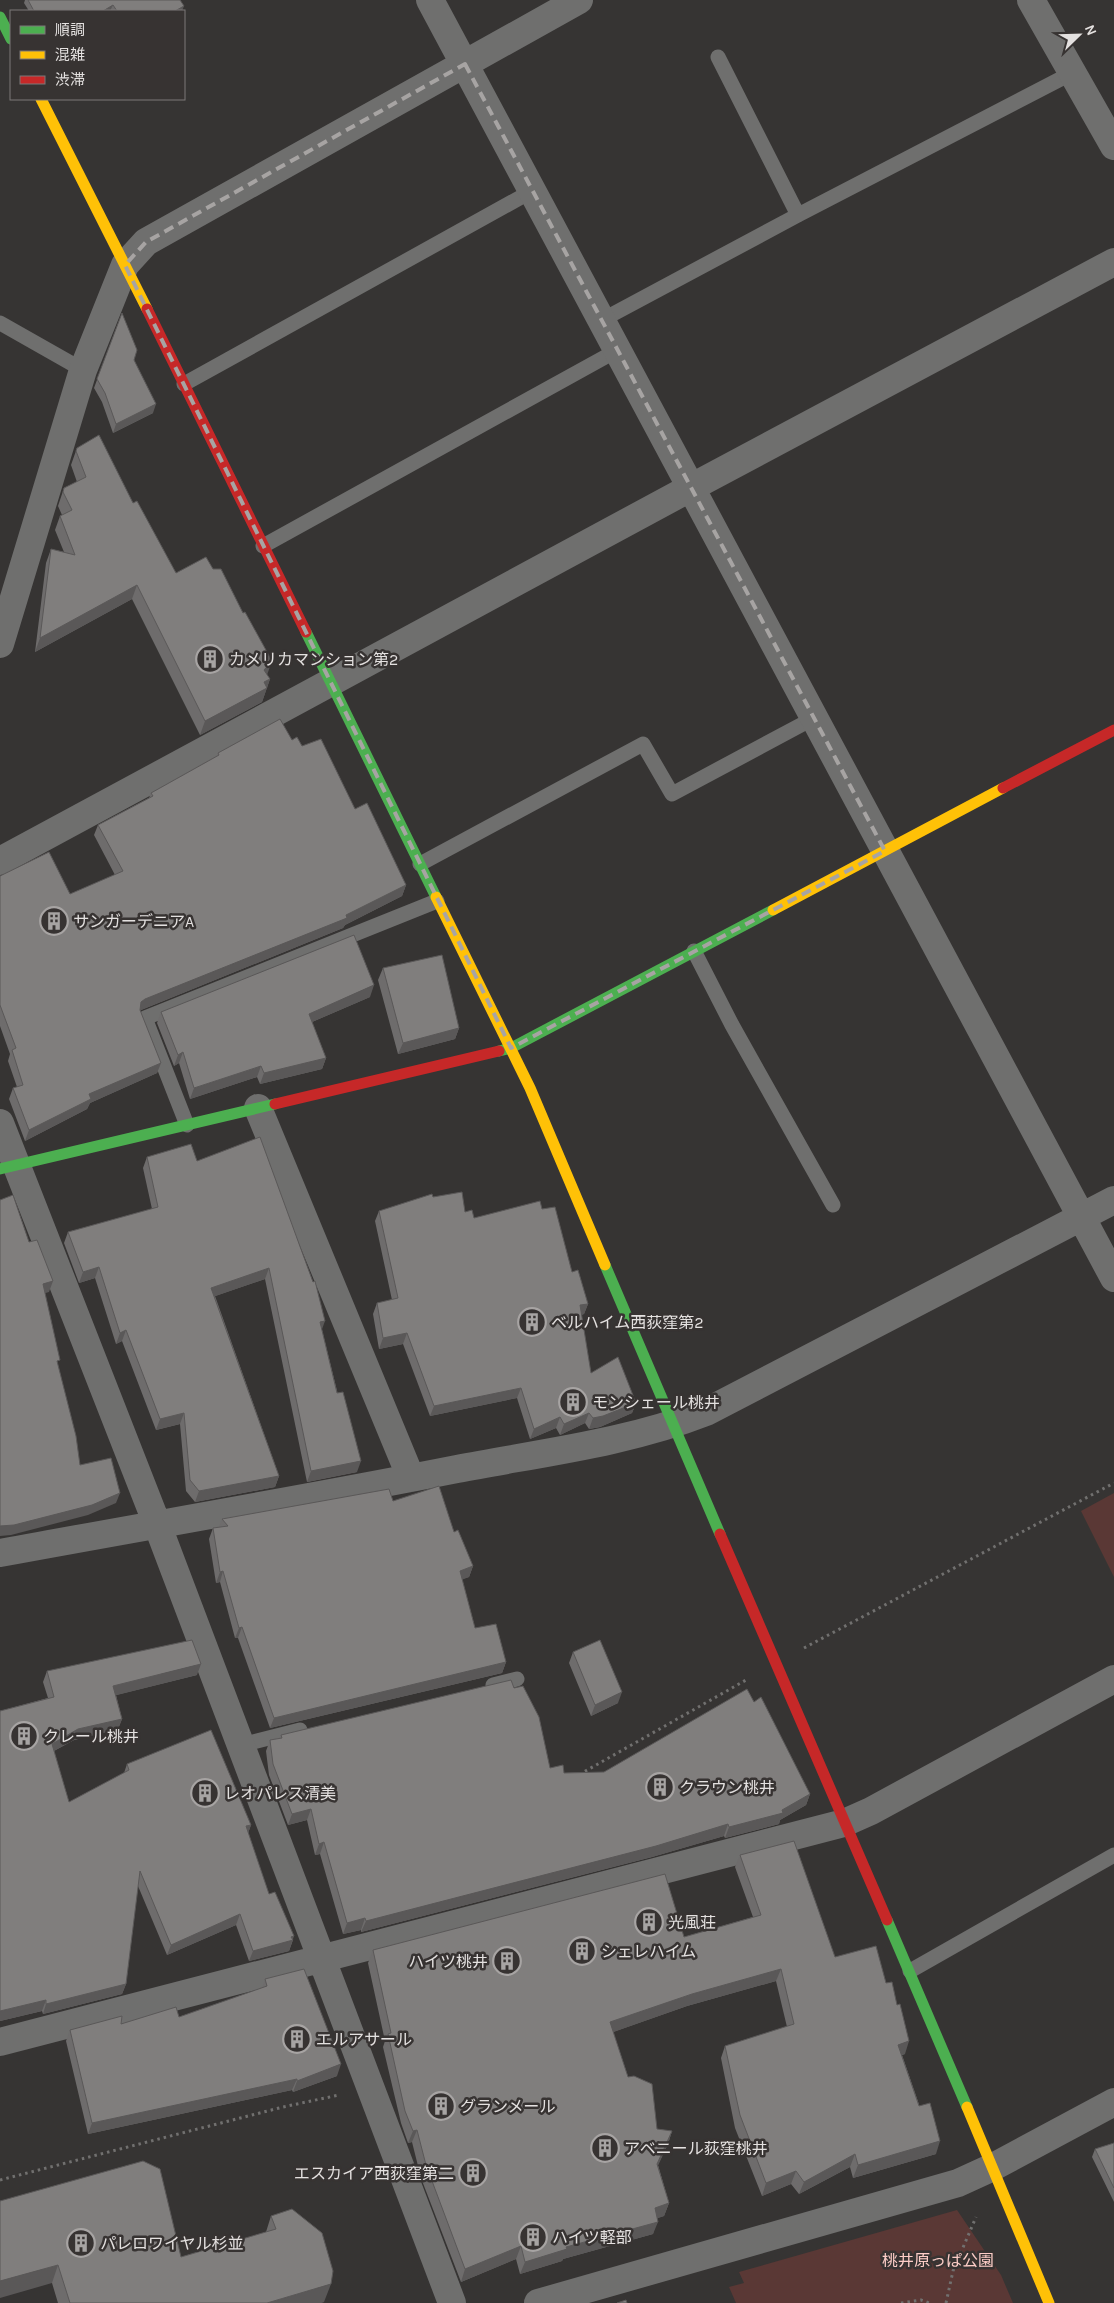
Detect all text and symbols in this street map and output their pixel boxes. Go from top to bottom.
legend [10,10,185,100]
north arrow [1054,10,1104,60]
text: 順調 [55,21,85,39]
text: N [1081,22,1100,38]
text: 混雑 [55,46,85,64]
text: 渋滞 [55,71,85,89]
building icon: カメリカマンション第2 [195,644,225,674]
place label: カメリカマンション第2 [229,650,398,669]
building icon: サンガーデニアA [39,906,69,936]
place label: サンガーデニアA [73,912,194,931]
building icon: ベルハイム西荻窪第2 [517,1307,547,1337]
place label: ベルハイム西荻窪第2 [551,1313,704,1332]
building icon: モンシェール桃井 [558,1387,588,1417]
place label: モンシェール桃井 [592,1393,720,1412]
building icon: クレール桃井 [9,1721,39,1751]
place label: クレール桃井 [43,1727,139,1746]
building icon: クラウン桃井 [645,1772,675,1802]
building icon: レオパレス清美 [190,1778,220,1808]
place label: クラウン桃井 [679,1778,775,1797]
place label: レオパレス清美 [224,1784,336,1803]
building icon: 光風荘 [634,1907,664,1937]
place label: 光風荘 [668,1913,716,1932]
building icon: シェレハイム [567,1936,597,1966]
place label: シェレハイム [601,1942,696,1961]
building icon: ハイツ桃井 [492,1946,522,1976]
place label: ハイツ桃井 [408,1952,488,1971]
building icon: エルアサール [282,2024,312,2054]
place label: エルアサール [316,2030,412,2049]
building icon: グランメール [426,2091,456,2121]
place label: グランメール [460,2097,556,2116]
building icon: アベニール荻窪桃井 [590,2133,620,2163]
place label: アベニール荻窪桃井 [624,2139,768,2158]
building icon: エスカイア西荻窪第二 [458,2158,488,2188]
place label: エスカイア西荻窪第二 [294,2164,454,2183]
building icon: ハイツ軽部 [518,2222,548,2252]
building icon: パレロワイヤル杉並 [66,2228,96,2258]
place label: ハイツ軽部 [552,2228,632,2247]
place label: パレロワイヤル杉並 [100,2234,244,2253]
park label: 桃井原っぱ公園 [882,2251,994,2270]

